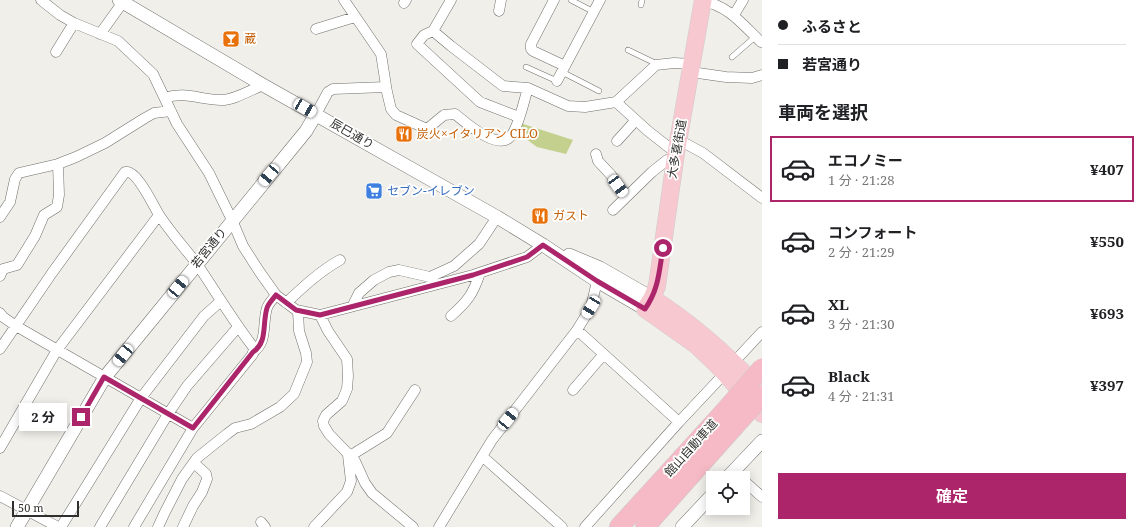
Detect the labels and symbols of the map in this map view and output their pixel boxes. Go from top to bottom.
bar icon: 蔵 [221,29,241,49]
place label: 蔵 [244,30,256,47]
car [292,97,318,119]
street label: 辰巳通り [327,114,377,153]
street label: 大多喜街道 [663,118,690,180]
restaurant icon: 炭火×イタリアン CILO [394,124,414,144]
place label: 炭火×イタリアン CILO [417,125,538,142]
car [257,162,281,188]
car [606,173,630,199]
supermarket icon: セブン-イレブン [364,181,384,201]
place label: セブン-イレブン [387,182,475,199]
restaurant icon: ガスト [530,206,550,226]
place label: ガスト [553,207,589,224]
street label: 若宮通り [187,224,230,272]
route start [654,239,672,257]
car [166,274,190,300]
car [580,294,602,320]
car [111,342,135,368]
callout: 2 分 [19,403,67,431]
car [496,406,520,432]
route end [72,408,90,426]
street label: 館山自動車道 [660,415,721,480]
scale bar [12,499,79,518]

